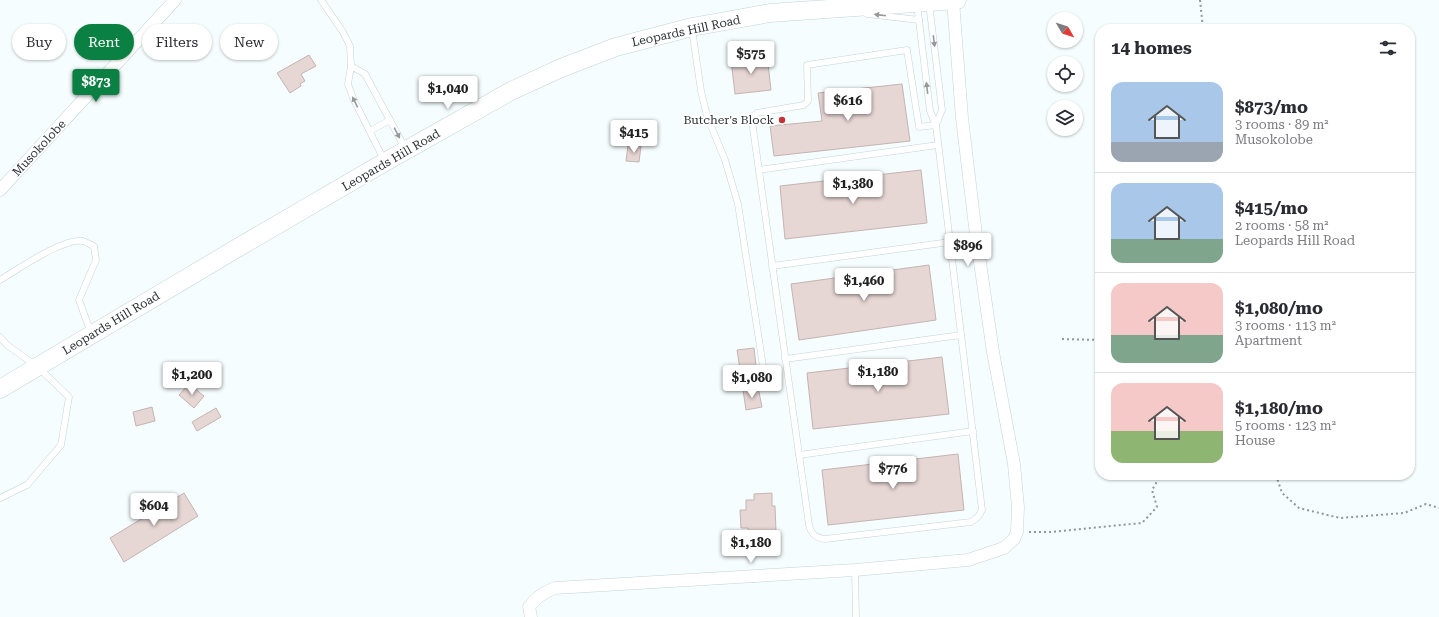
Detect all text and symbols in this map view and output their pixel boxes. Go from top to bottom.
one-way arrow [874,12,886,19]
north arrow [1047,12,1083,48]
map controls [1047,12,1083,136]
street label: Leopards Hill Road [630,13,742,49]
chip: Buy [12,24,66,60]
chip: Rent [74,24,134,60]
chip: Filters [142,24,212,60]
chip: New [220,24,278,60]
one-way arrow [931,35,937,47]
icon: filters [1377,37,1399,59]
text: 14 homes [1111,38,1192,58]
pin: $575 [727,41,775,75]
text: $575 [736,46,766,61]
button: locate [1047,56,1083,92]
pin: $873 [72,69,120,103]
text: $873 [81,74,111,89]
pin: $1,040 [415,76,481,110]
text: $1,040 [428,81,468,96]
one-way arrow [924,82,930,94]
pin: $616 [824,88,872,122]
text: $616 [833,93,863,108]
one-way arrow [352,97,358,108]
text: $873/mo [1235,97,1308,117]
icon: home [1143,98,1191,146]
button: layers [1047,100,1083,136]
place label: Butcher's Block [683,113,774,127]
marker: Butcher's Block [777,115,787,125]
street label: Musokolobe [9,117,69,179]
text: 3 rooms · 89 m² [1235,117,1329,132]
pin: $415 [610,120,658,154]
text: $415 [619,125,649,140]
street label: Leopards Hill Road [340,126,443,194]
one-way arrow [393,127,400,139]
text: Musokolobe [1235,132,1313,147]
pin: $1,380 [820,171,886,205]
text: $1,380 [833,176,873,191]
text: $415/mo [1235,198,1308,218]
icon: home [1143,199,1191,247]
text: 2 rooms · 58 m² [1235,218,1329,233]
pin: $896 [944,233,992,267]
text: Leopards Hill Road [1235,233,1355,248]
text: $896 [953,238,983,253]
pin: $1,460 [831,268,897,302]
text: $1,460 [844,273,884,288]
street label: Leopards Hill Road [60,288,162,358]
text: $1,080/mo [1235,298,1323,318]
icon: home [1143,299,1191,347]
text: 3 rooms · 113 m² [1235,318,1336,333]
text: Apartment [1235,333,1302,348]
pin: $1,180 [845,359,911,393]
pin: $1,200 [159,362,225,396]
text: $1,180 [858,364,898,379]
pin: $1,080 [719,365,785,399]
text: $1,200 [172,367,212,382]
text: $1,080 [732,370,772,385]
text: $1,180/mo [1235,398,1323,418]
icon: home [1143,399,1191,447]
text: 5 rooms · 123 m² [1235,418,1336,433]
text: House [1235,433,1275,448]
pin: $776 [869,456,917,490]
text: $776 [878,461,908,476]
pin: $604 [130,493,178,527]
text: $604 [139,498,169,513]
pin: $1,180 [718,530,784,564]
text: $1,180 [731,535,771,550]

